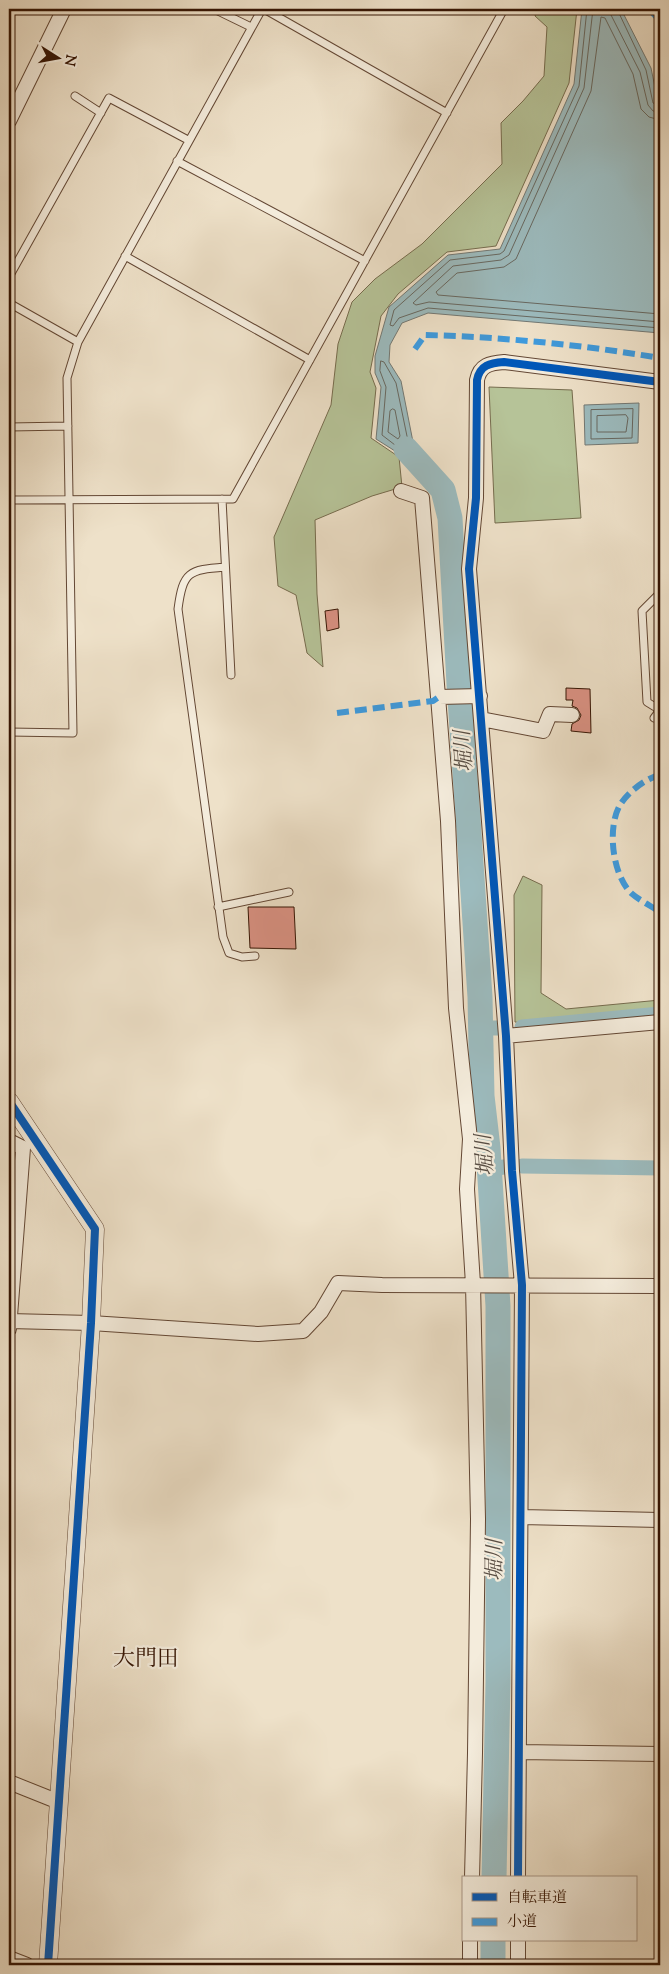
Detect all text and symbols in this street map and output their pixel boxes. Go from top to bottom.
north arrow [32,32,82,82]
text: N [58,53,80,67]
water label: 堀川 [448,727,481,773]
water label: 堀川 [469,1131,502,1177]
water label: 堀川 [481,1537,511,1581]
district label: 大門田 [113,1644,179,1676]
legend [462,1876,636,1942]
text: 自転車道 [507,1888,567,1909]
text: 小道 [507,1912,537,1933]

